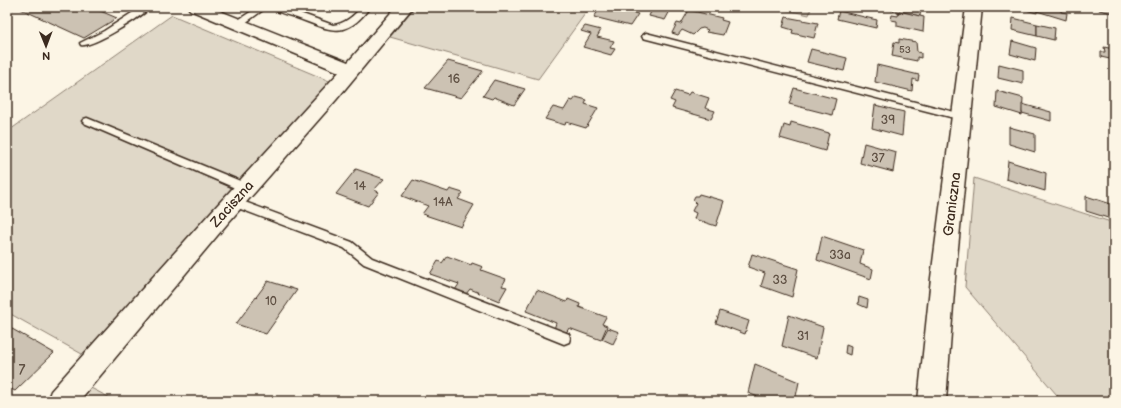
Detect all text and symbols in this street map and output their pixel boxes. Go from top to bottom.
north arrow [26,26,66,66]
house number: 53 [899,44,911,56]
text: N [42,49,50,62]
house number: 16 [448,72,460,87]
house number: 39 [881,113,895,128]
house number: 37 [871,151,885,166]
street label: Graniczna [940,171,964,237]
street label: Zaciszna [206,177,257,231]
house number: 14 [354,179,367,194]
house number: 14A [433,195,453,210]
house number: 33a [829,248,851,263]
house number: 33 [773,273,787,288]
house number: 10 [265,294,277,309]
house number: 31 [797,329,809,344]
house number: 7 [19,362,26,379]

